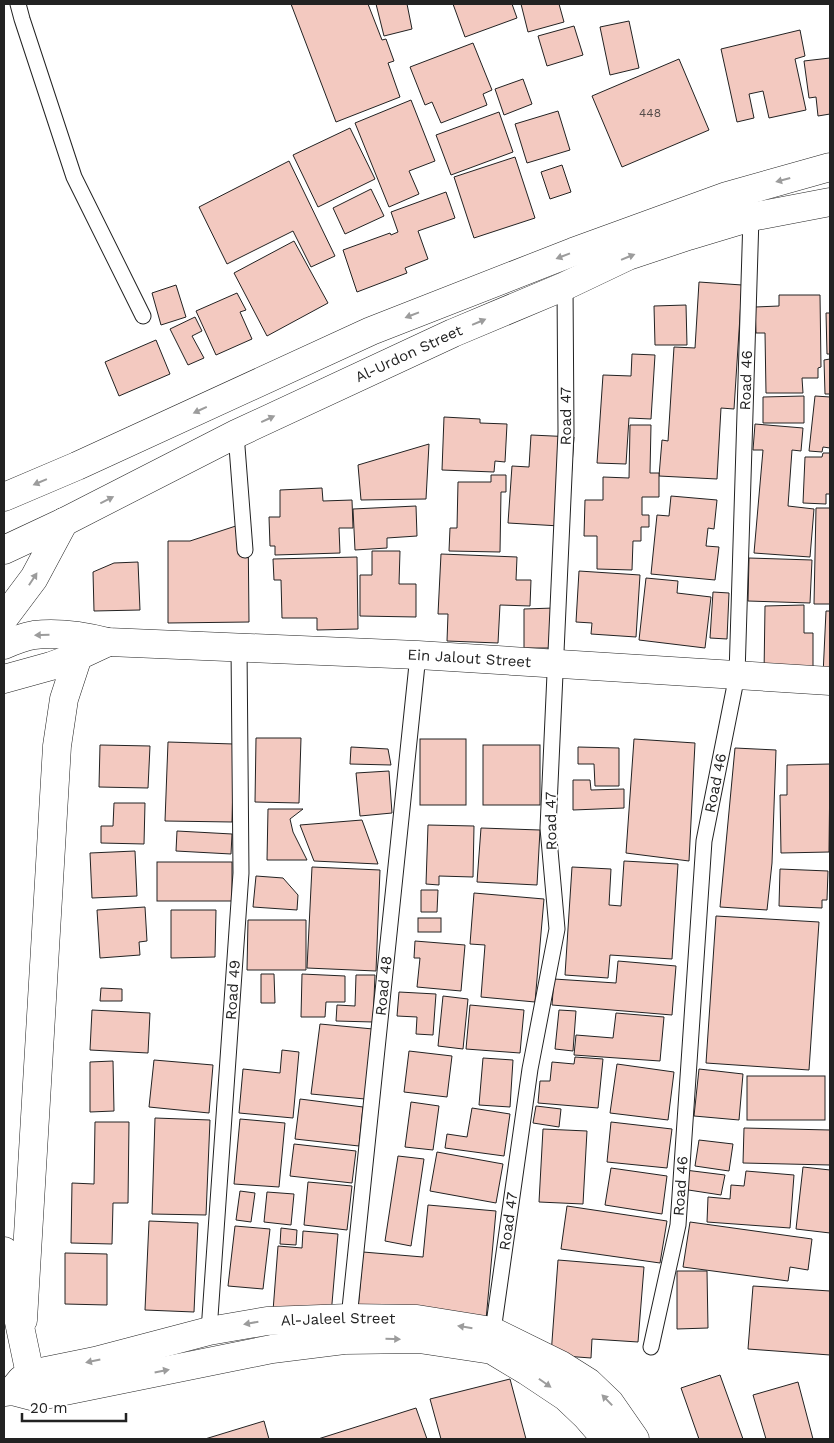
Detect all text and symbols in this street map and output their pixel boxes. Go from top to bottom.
house number: 448 [639,106,661,120]
one-way arrow [776,177,791,185]
one-way arrow [556,253,571,260]
one-way arrow [621,253,636,261]
one-way arrow [404,311,419,319]
one-way arrow [472,318,487,326]
street label: Al-Urdon Street [352,321,466,386]
street label: Road 46 [736,350,756,411]
street label: Road 47 [556,387,575,446]
one-way arrow [193,406,207,414]
one-way arrow [261,415,275,423]
one-way arrow [33,478,48,486]
one-way arrow [100,496,114,504]
one-way arrow [28,572,37,585]
one-way arrow [34,631,50,639]
street label: Ein Jalout Street [407,646,532,671]
street label: Road 46 [701,752,730,814]
street label: Road 47 [541,792,561,850]
street label: Road 48 [372,955,396,1017]
street label: Road 49 [222,959,244,1020]
street label: Road 46 [670,1155,692,1217]
street label: Road 47 [495,1191,522,1251]
street label: Al-Jaleel Street [280,1309,396,1329]
one-way arrow [242,1320,258,1328]
one-way arrow [456,1322,472,1330]
one-way arrow [385,1335,401,1343]
one-way arrow [85,1357,100,1365]
one-way arrow [154,1367,170,1375]
one-way arrow [538,1378,552,1388]
scale bar [22,1390,126,1422]
one-way arrow [601,1394,613,1406]
text: 20 m [30,1399,68,1417]

